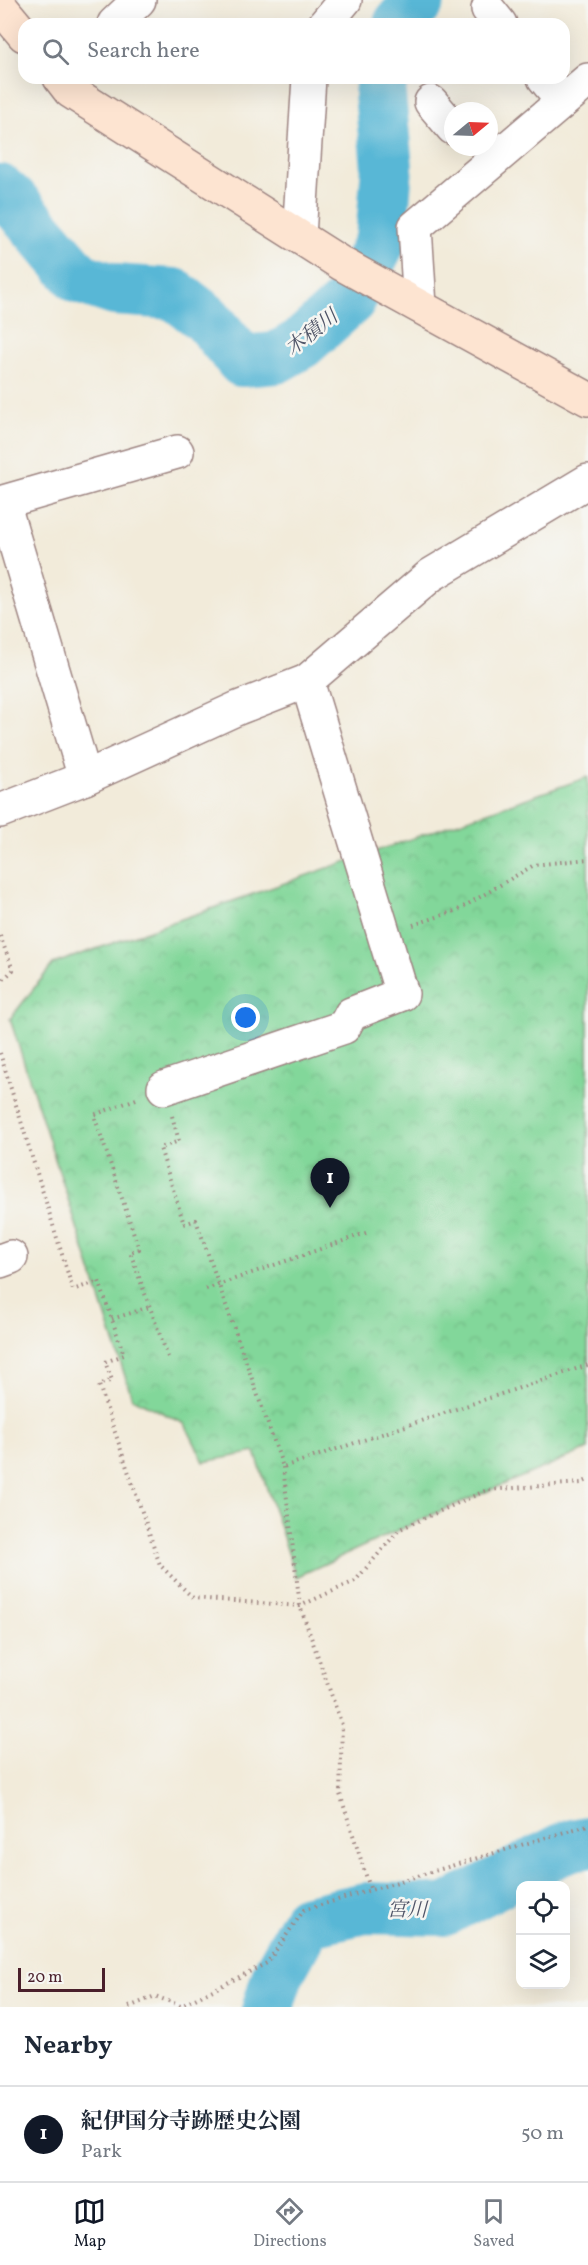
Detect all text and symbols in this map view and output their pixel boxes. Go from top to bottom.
search box [18,18,570,84]
icon: search [39,35,72,68]
text: Search here [87,36,200,67]
north arrow [444,102,498,156]
water label: 木積川 [280,303,346,363]
your location [231,1003,260,1032]
pin: 1 [310,1158,350,1208]
map controls [516,1881,570,1989]
button: locate [516,1881,570,1935]
water label: 宮川 [387,1897,429,1925]
button: layers [516,1935,570,1989]
scale bar [18,1965,105,1992]
text: 20 m [27,1967,62,1989]
text: Nearby [24,2028,113,2064]
text: 紀伊国分寺跡歴史公園 [81,2107,301,2138]
text: 1 [39,2120,48,2148]
text: 50 m [521,2120,564,2148]
text: Park [81,2138,122,2166]
tab: Map [73,2195,106,2253]
tab: Directions [253,2195,327,2253]
tab: Saved [473,2195,515,2253]

